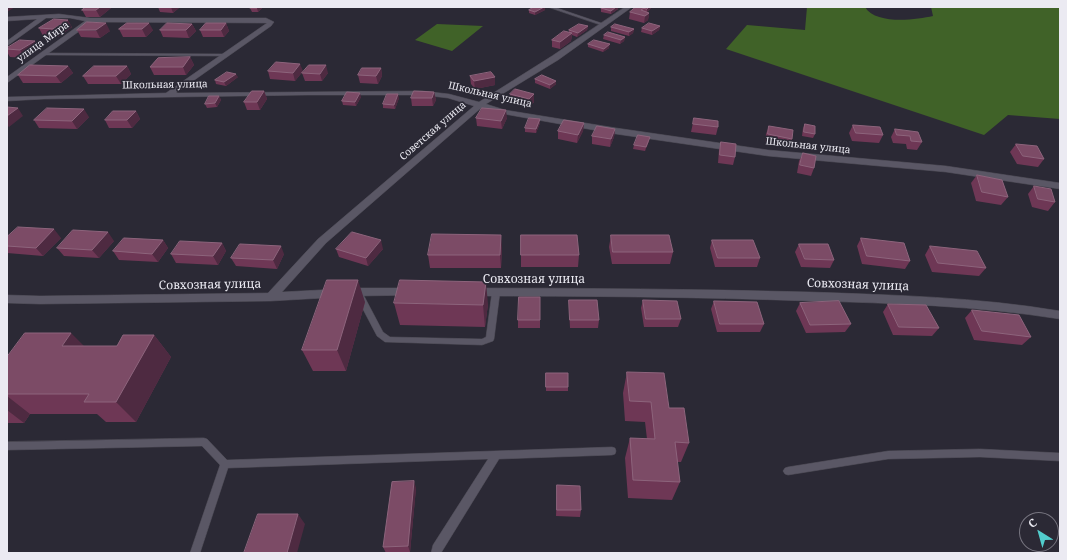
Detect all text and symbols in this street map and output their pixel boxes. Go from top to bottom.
street label: улица Мира [14,19,72,65]
street label: Школьная улица [122,78,208,92]
street label: Школьная улица [447,80,533,110]
street label: Советская улица [397,99,469,163]
street label: Школьная улица [765,136,851,156]
street label: Совхозная улица [483,273,585,287]
street label: Совхозная улица [807,276,909,294]
street label: Совхозная улица [159,277,261,293]
north arrow [1019,512,1059,552]
text: С [1025,515,1039,531]

